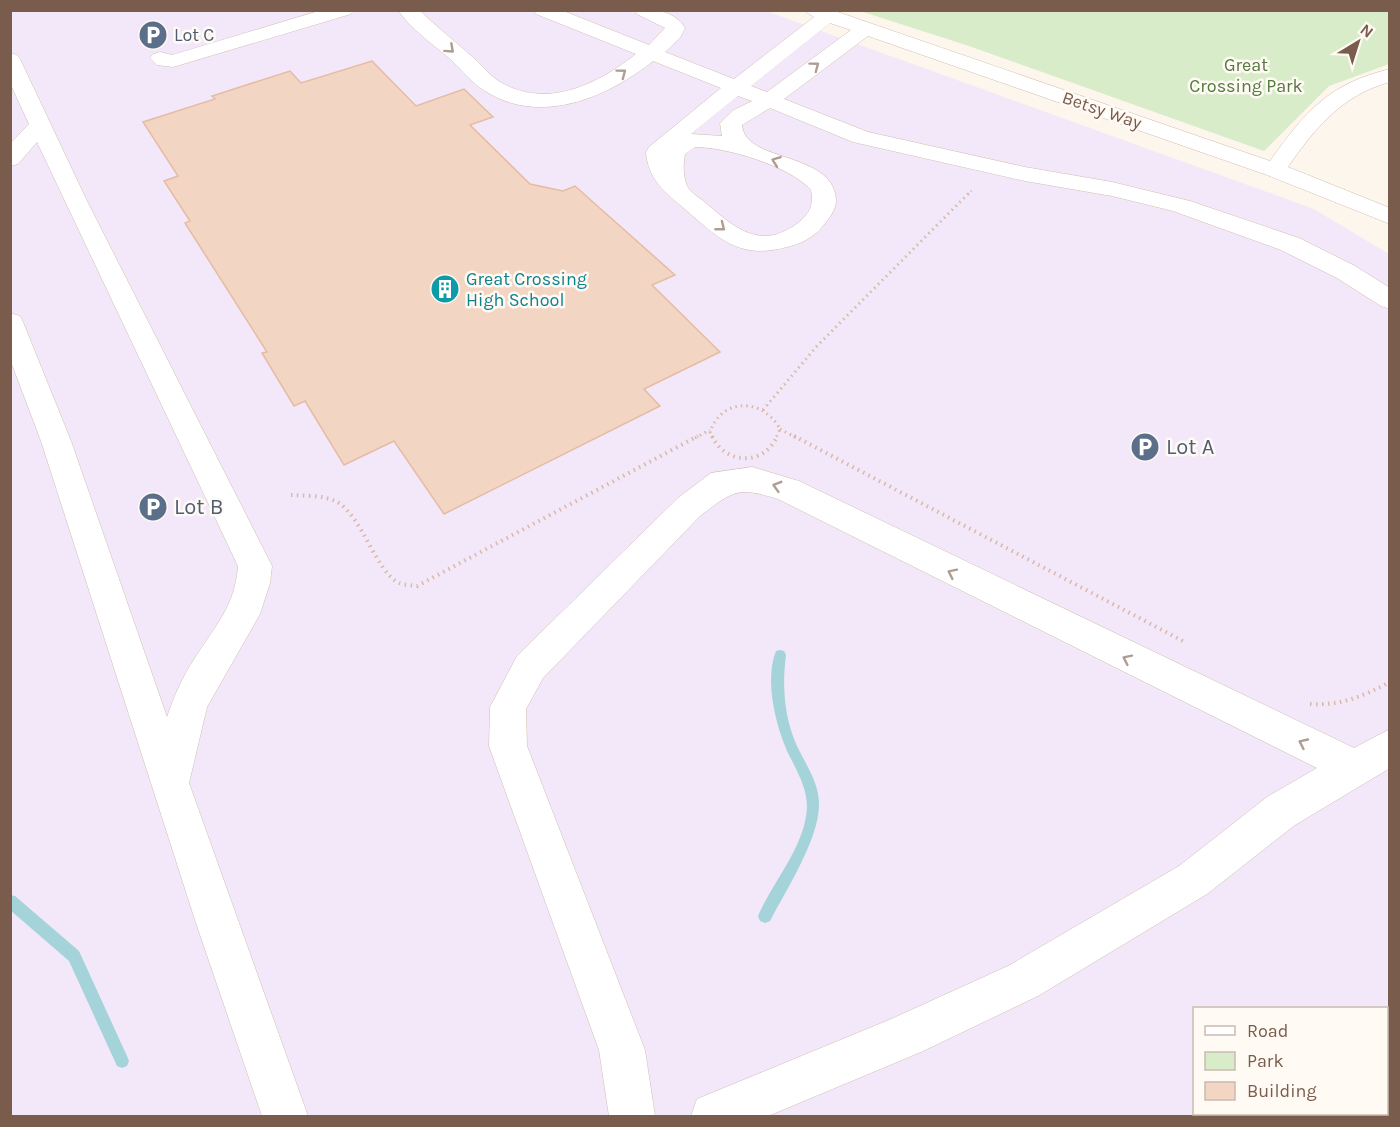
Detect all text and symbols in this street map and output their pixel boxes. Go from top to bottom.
north arrow [1328,12,1388,72]
parking icon: Lot C [137,19,169,51]
text: N [1357,20,1377,42]
place label: Lot C [174,24,214,46]
one-way arrow [444,42,454,53]
park label: Great Crossing Park [1189,54,1303,97]
one-way arrow [808,63,819,74]
one-way arrow [615,70,626,81]
street label: Betsy Way [1059,86,1145,134]
one-way arrow [771,155,782,168]
one-way arrow [714,220,725,231]
place label: Great Crossing High School [466,268,587,311]
building icon: Great Crossing High School [429,273,461,305]
parking icon: Lot A [1129,431,1161,463]
place label: Lot A [1166,434,1215,460]
one-way arrow [772,481,782,494]
parking icon: Lot B [137,491,169,523]
place label: Lot B [174,494,223,520]
one-way arrow [947,568,958,580]
one-way arrow [1123,654,1134,666]
one-way arrow [1298,739,1309,751]
legend [1193,1007,1388,1115]
text: Road [1247,1020,1288,1042]
text: Park [1247,1050,1284,1072]
text: Building [1247,1080,1317,1102]

